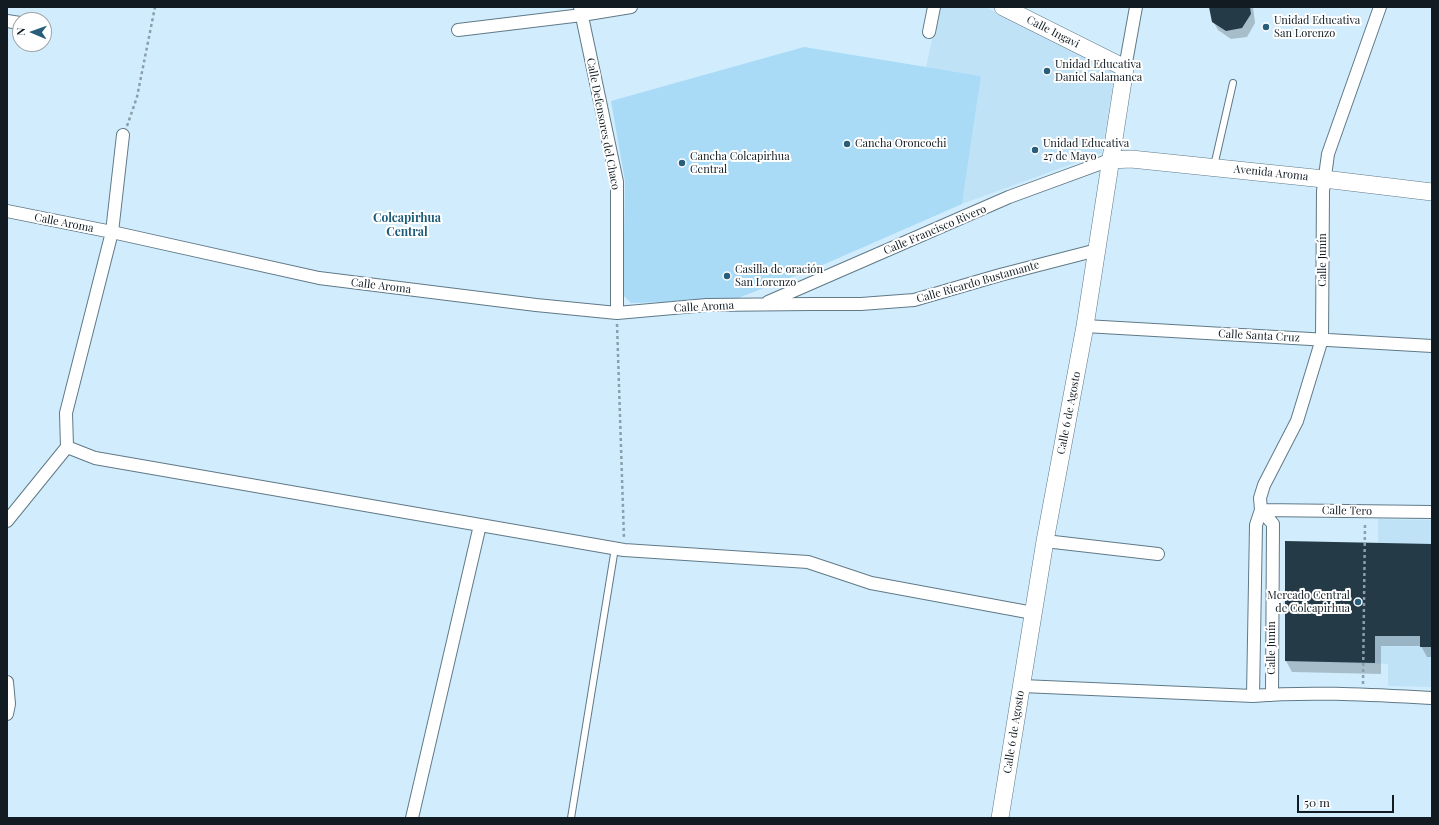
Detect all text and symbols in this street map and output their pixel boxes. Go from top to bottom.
north arrow [12,12,52,52]
street label: Calle Ingavi [1024,13,1082,51]
place label: Unidad Educativa San Lorenzo [1274,14,1360,40]
marker: Unidad Educativa San Lorenzo [1261,22,1271,32]
text: N [13,27,28,36]
street label: Calle Defensores del Chaco [584,57,622,191]
place label: Unidad Educativa Daniel Salamanca [1055,58,1142,84]
marker: Unidad Educativa Daniel Salamanca [1042,66,1052,76]
place label: Cancha Oroncochi [855,137,946,151]
place label: Unidad Educativa 27 de Mayo [1043,137,1129,163]
marker: Cancha Oroncochi [842,139,852,149]
marker: Unidad Educativa 27 de Mayo [1030,145,1040,155]
place label: Cancha Colcapirhua Central [690,150,790,176]
marker: Cancha Colcapirhua Central [677,158,687,168]
street label: Avenida Aroma [1233,163,1309,183]
street label: Calle Francisco Rivero [882,202,988,258]
street label: Calle Aroma [33,211,95,235]
district label: Colcapirhua Central [373,211,441,239]
street label: Calle Junín [1316,233,1330,287]
street label: Calle Ricardo Bustamante [915,258,1041,306]
place label: Casilla de oración San Lorenzo [735,263,823,289]
marker: Casilla de oración San Lorenzo [722,271,732,281]
street label: Calle Aroma [350,276,412,296]
street label: Calle Aroma [673,299,735,315]
street label: Calle Santa Cruz [1218,327,1300,345]
street label: Calle 6 de Agosto [1054,370,1084,456]
street label: Calle Tero [1322,504,1372,518]
place label: Mercado Central de Colcapirhua [1267,589,1350,615]
marker: Mercado Central de Colcapirhua [1353,597,1363,607]
street label: Calle Junín [1265,621,1279,675]
street label: Calle 6 de Agosto [1001,689,1027,775]
scale bar [1299,787,1396,813]
text: 50 m [1304,794,1330,810]

